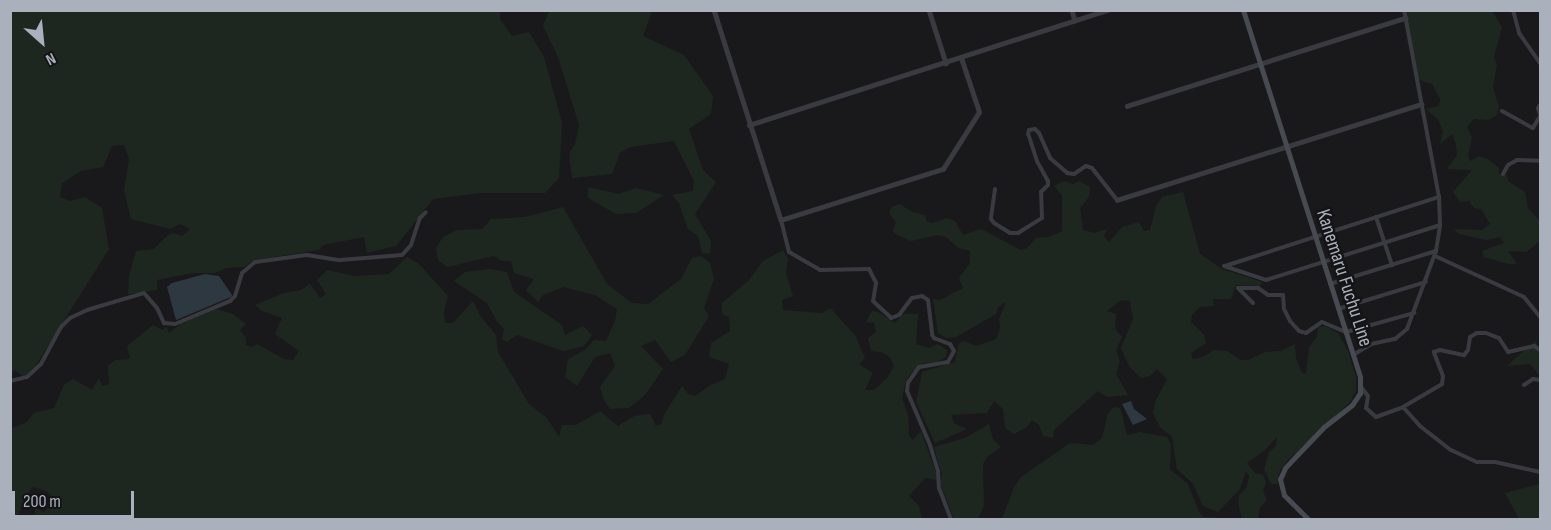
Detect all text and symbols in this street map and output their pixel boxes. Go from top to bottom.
north arrow [12,12,72,72]
text: N [42,48,59,69]
street label: Kanemaru Fuchu Line [1311,206,1377,350]
scale bar [15,479,136,517]
text: 200 m [23,491,61,512]

